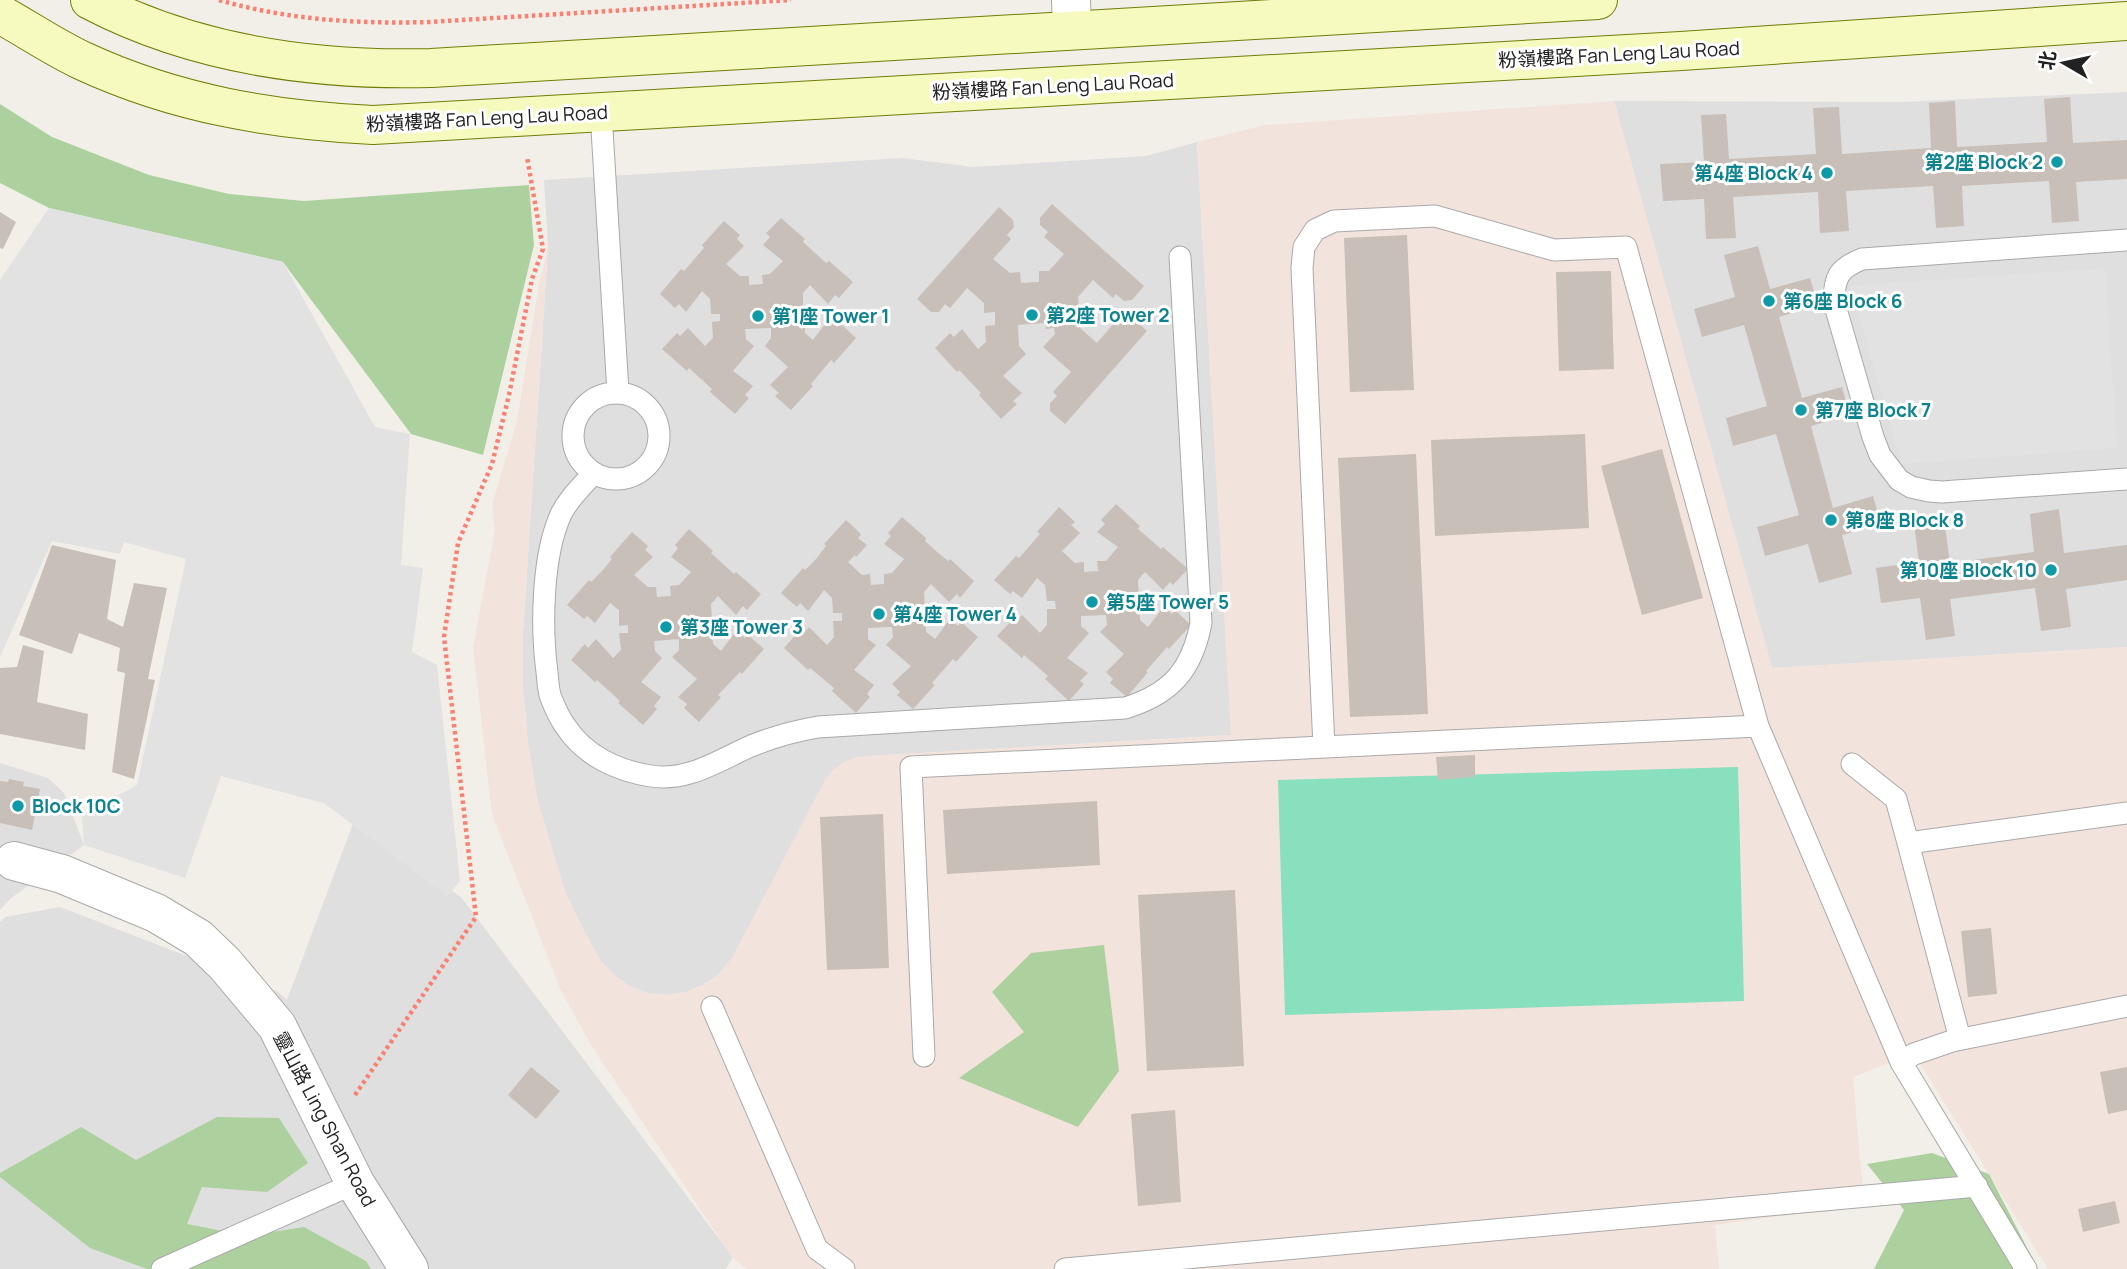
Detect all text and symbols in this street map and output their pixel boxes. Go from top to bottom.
north arrow [2029,28,2099,98]
street label: 粉嶺樓路 Fan Leng Lau Road [1498,35,1740,73]
text: 北 [2033,49,2062,72]
street label: 粉嶺樓路 Fan Leng Lau Road [932,67,1174,105]
street label: 粉嶺樓路 Fan Leng Lau Road [366,99,608,137]
place label: 第2座 Block 2 [1925,149,2043,175]
marker: 第2座 Block 2 [2049,154,2065,170]
place label: 第4座 Block 4 [1694,160,1813,186]
marker: 第4座 Block 4 [1819,165,1835,181]
place label: 第6座 Block 6 [1783,288,1902,314]
marker: 第6座 Block 6 [1761,293,1777,309]
place label: 第2座 Tower 2 [1046,302,1169,328]
place label: 第1座 Tower 1 [772,303,890,329]
marker: 第2座 Tower 2 [1024,307,1040,323]
marker: 第1座 Tower 1 [750,308,766,324]
place label: 第7座 Block 7 [1815,397,1931,423]
marker: 第7座 Block 7 [1793,402,1809,418]
place label: 第8座 Block 8 [1845,507,1964,533]
marker: 第8座 Block 8 [1823,512,1839,528]
place label: 第10座 Block 10 [1900,557,2037,583]
marker: 第10座 Block 10 [2043,562,2059,578]
place label: 第5座 Tower 5 [1106,589,1229,615]
marker: 第5座 Tower 5 [1084,594,1100,610]
place label: 第4座 Tower 4 [893,601,1017,627]
marker: 第4座 Tower 4 [871,606,887,622]
place label: 第3座 Tower 3 [680,614,803,640]
marker: 第3座 Tower 3 [658,619,674,635]
place label: Block 10C [32,793,121,819]
marker: Block 10C [10,798,26,814]
street label: 靈山路 Ling Shan Road [268,1027,382,1211]

